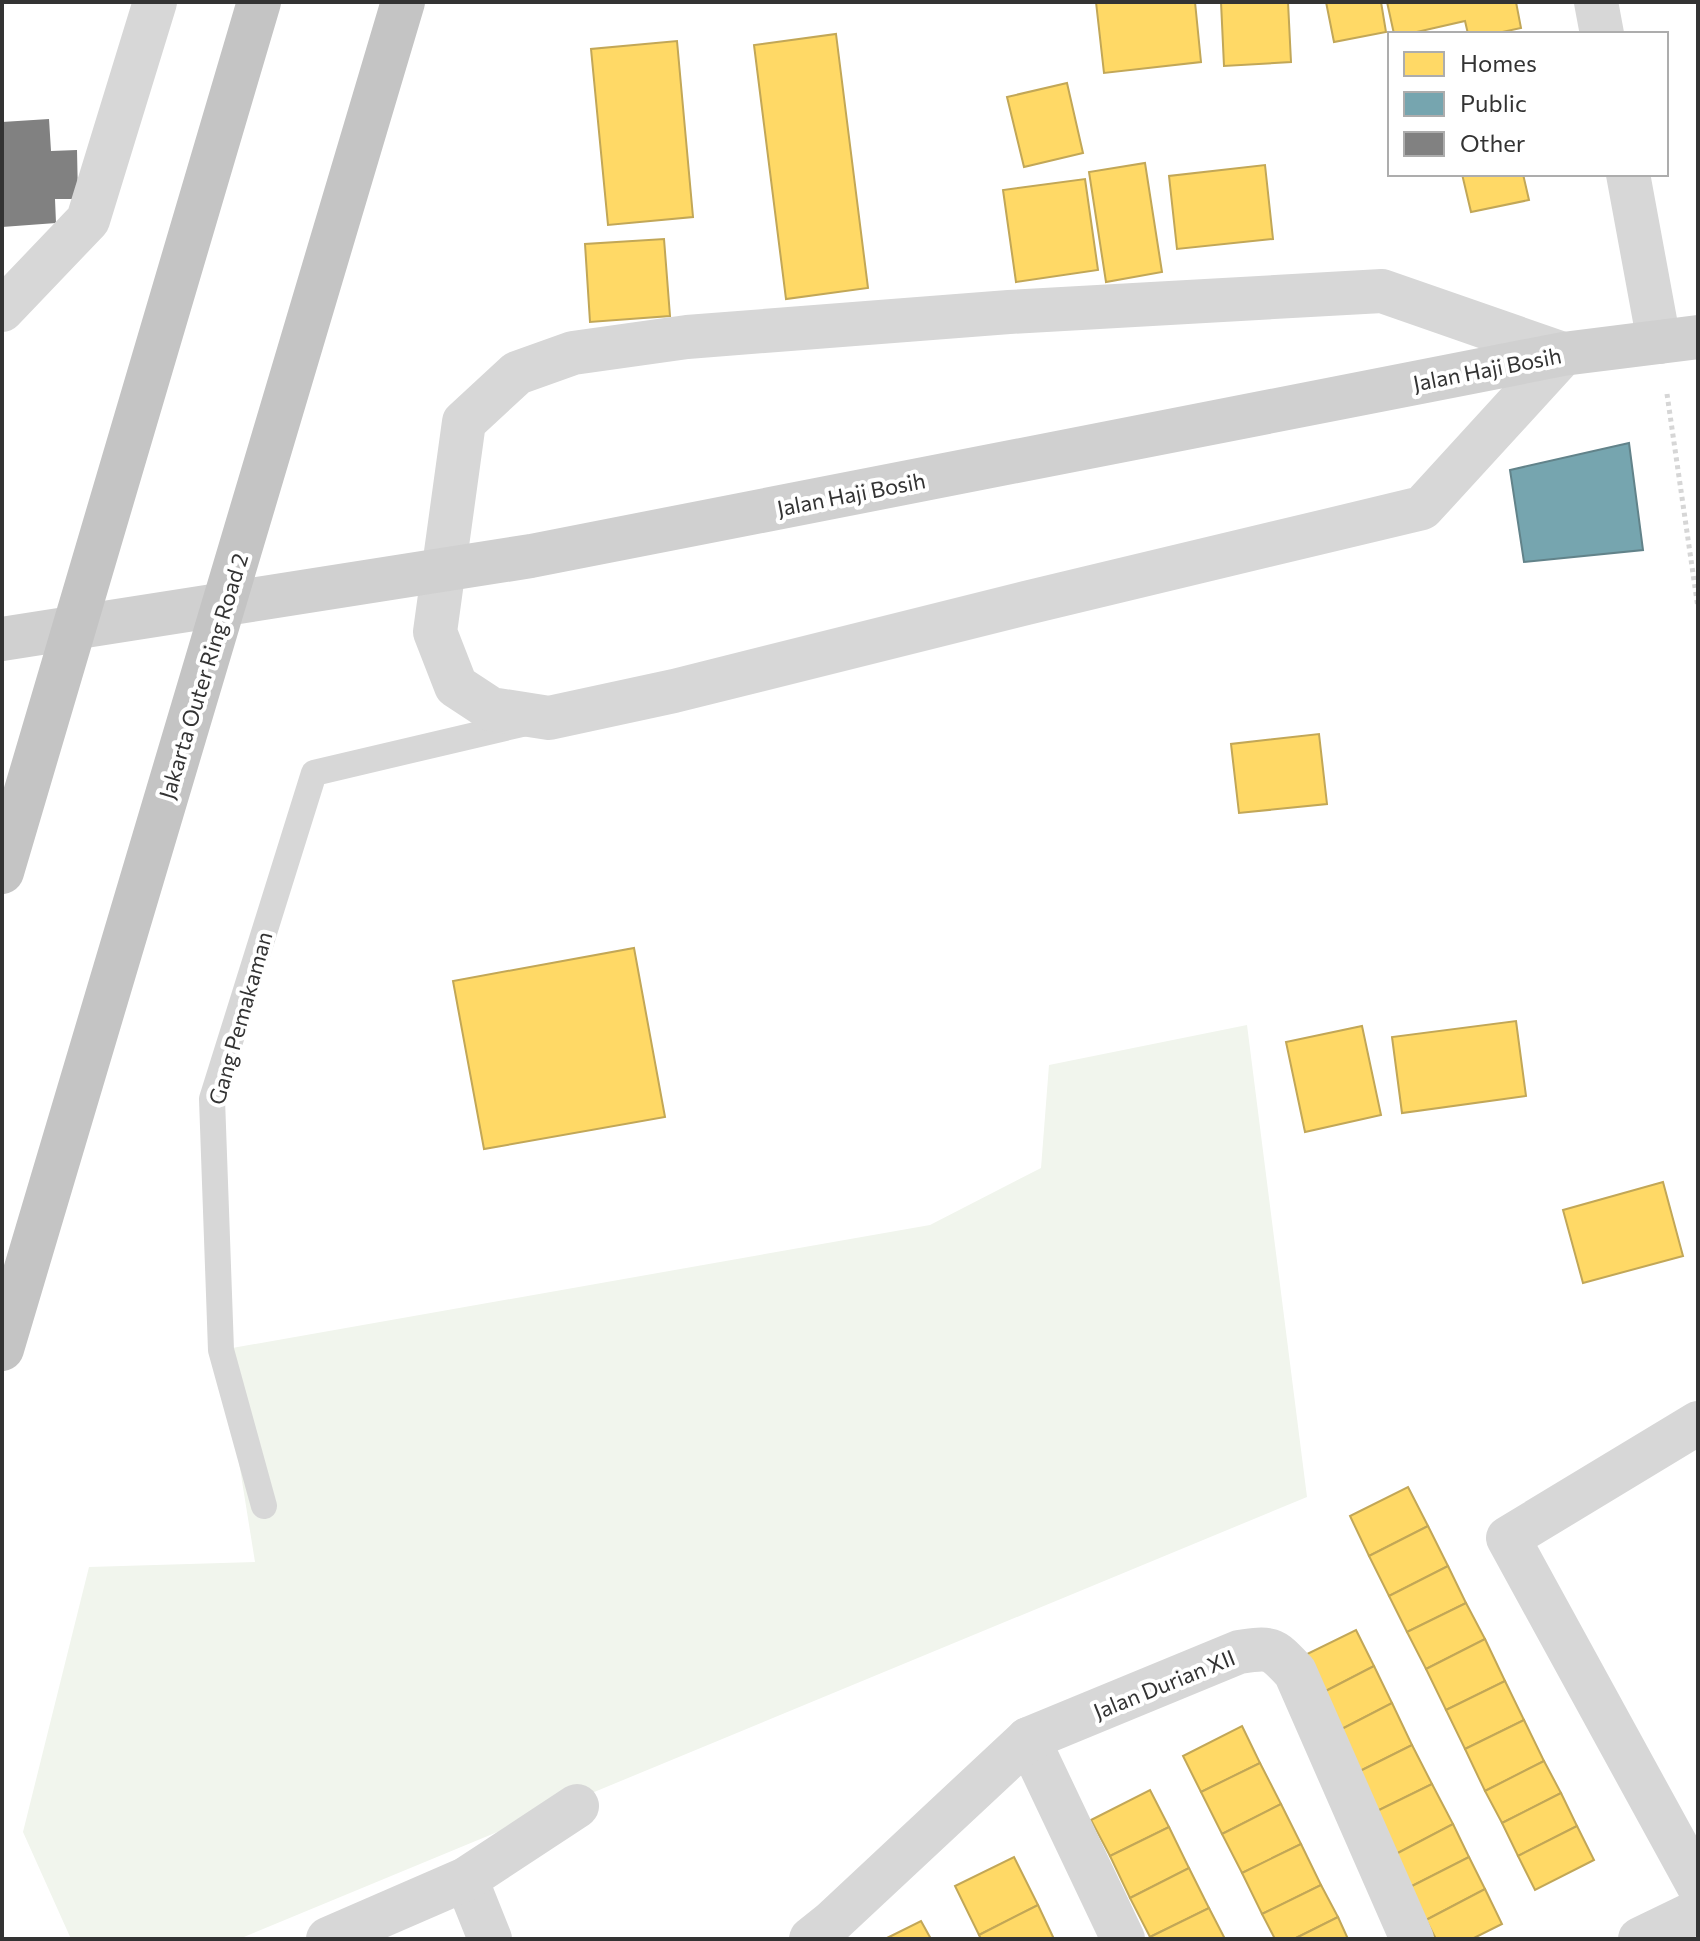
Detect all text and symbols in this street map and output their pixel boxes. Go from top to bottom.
legend [1388,32,1668,176]
text: Homes [1460,48,1537,77]
text: Public [1460,88,1527,117]
text: Other [1460,128,1526,157]
street label: Jalan Haji Bosih [1410,341,1564,397]
street label: Jalan Haji Bosih [774,466,928,522]
street label: Jakarta Outer Ring Road 2 [153,550,253,802]
street label: Gang Pemakaman [202,928,278,1108]
street label: Jalan Durian XII [1089,1643,1239,1725]

